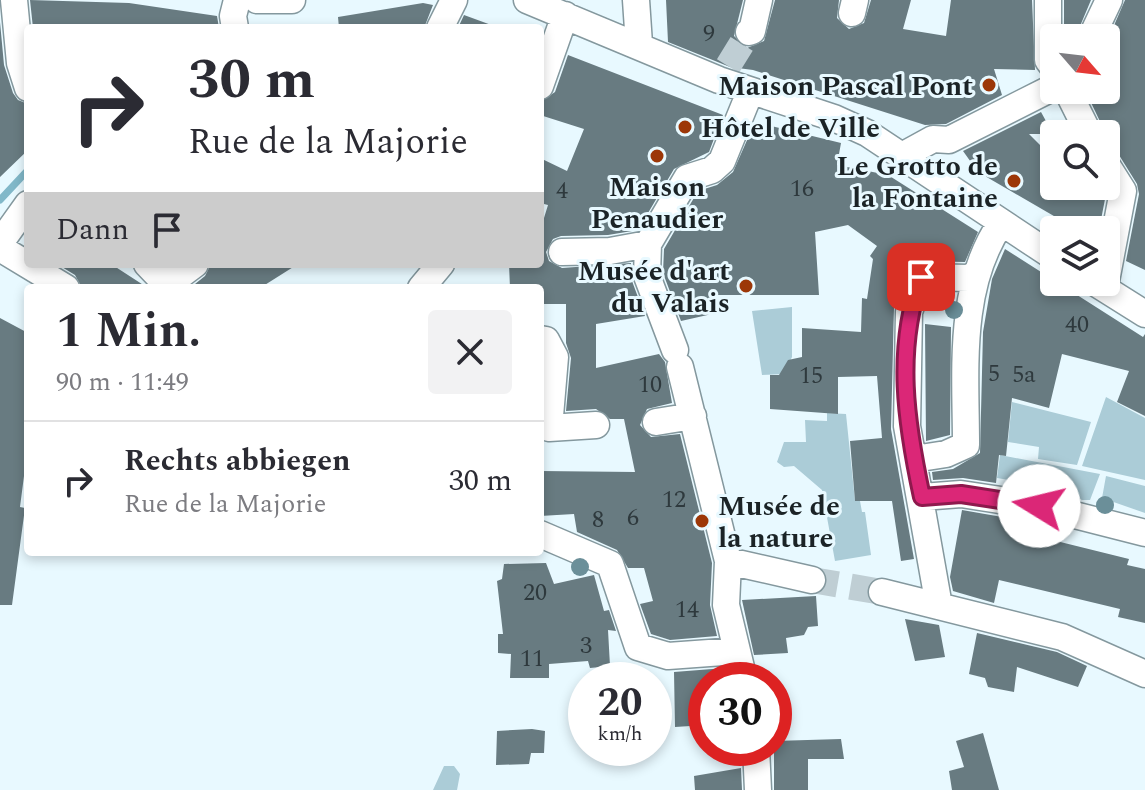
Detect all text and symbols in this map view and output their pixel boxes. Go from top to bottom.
house number: 9 [703,16,715,52]
north arrow [1040,24,1120,104]
map controls [1040,24,1120,296]
text: 30 m [188,38,315,123]
icon: right [56,56,160,160]
place label: Maison Pascal Pont [718,65,973,108]
marker: Maison Pascal Pont [980,76,998,94]
place label: Hôtel de Ville [701,107,880,150]
text: Rue de la Majorie [188,115,468,170]
marker: Hôtel de Ville [676,118,694,136]
button: search [1040,120,1120,200]
place label: Le Grotto de la Fontaine [837,145,998,220]
marker: Maison Penaudier [648,147,666,165]
place label: Maison Penaudier [591,166,723,241]
house number: 16 [790,171,814,207]
marker: Le Grotto de la Fontaine [1005,172,1023,190]
house number: 4 [556,173,568,209]
text: Dann [56,207,129,253]
icon: arrive [145,208,189,252]
button: layers [1040,216,1120,296]
pin [887,243,955,311]
place label: Musée d'art du Valais [578,250,730,325]
icon: arrive [899,255,943,299]
marker: Musée d'art du Valais [737,277,755,295]
text: 1 Min. [56,295,201,368]
house number: 40 [1065,307,1089,343]
button: close [428,310,512,394]
house number: 5 [988,356,1000,392]
house number: 5a [1012,357,1036,393]
house number: 15 [799,358,823,394]
text: 90 m · 11:49 [56,362,189,402]
house number: 10 [638,367,662,403]
text: Rechts abbiegen [124,438,351,484]
text: 30 m [449,458,512,504]
icon: right [56,459,100,503]
position arrow [997,464,1081,548]
house number: 12 [662,482,686,518]
text: Rue de la Majorie [124,484,326,524]
place label: Musée de la nature [718,485,840,560]
house number: 6 [627,500,639,536]
house number: 8 [592,502,604,538]
marker: Musée de la nature [693,512,711,530]
house number: 20 [523,575,547,611]
house number: 14 [675,592,699,628]
house number: 3 [580,628,592,664]
house number: 11 [520,641,544,677]
speed limit sign: 30 [688,662,792,766]
text: 20 [598,673,642,734]
text: km/h [598,719,643,749]

